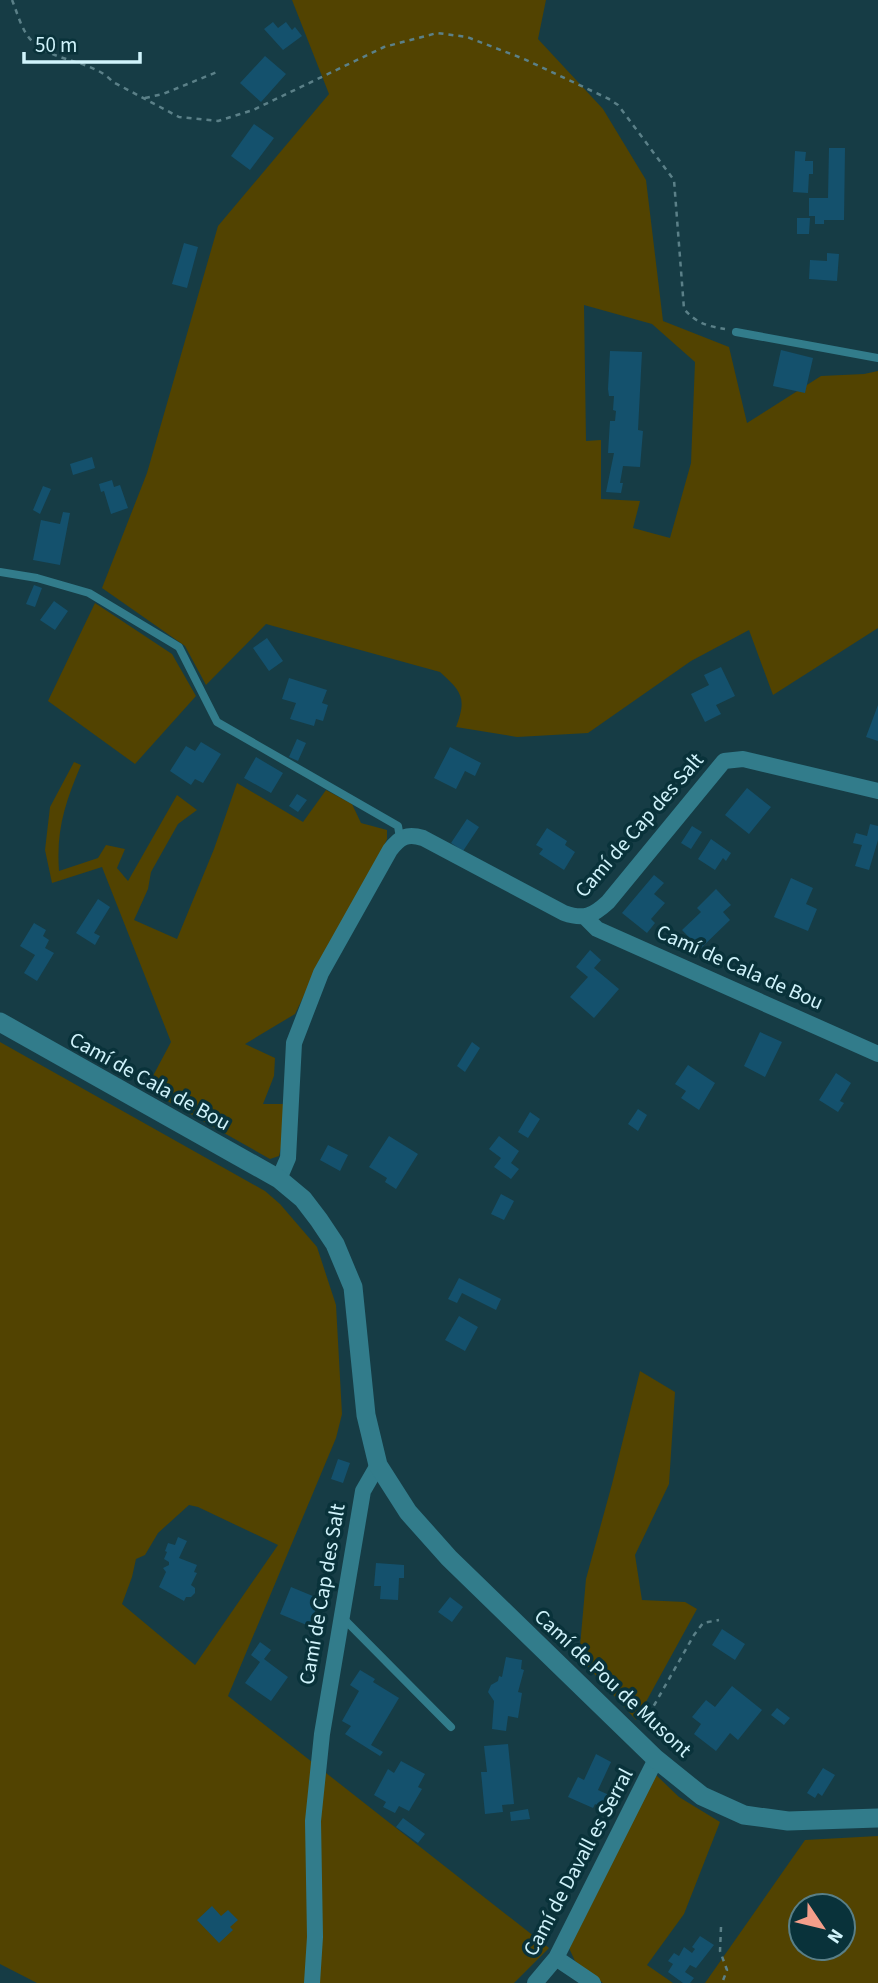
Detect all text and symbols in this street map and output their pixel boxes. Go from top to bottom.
scale bar [24,21,140,65]
text: 50 m [35,30,77,60]
street label: Camí de Cap des Salt [568,746,710,904]
street label: Camí de Cala de Bou [652,917,828,1017]
street label: Camí de Cala de Bou [64,1024,236,1138]
street label: Camí de Cap des Salt [291,1501,353,1687]
street label: Camí de Pou de Musont [528,1602,698,1764]
street label: Camí de Davall es Serral [516,1763,640,1961]
north arrow [787,1892,857,1962]
text: N [820,1923,849,1949]

